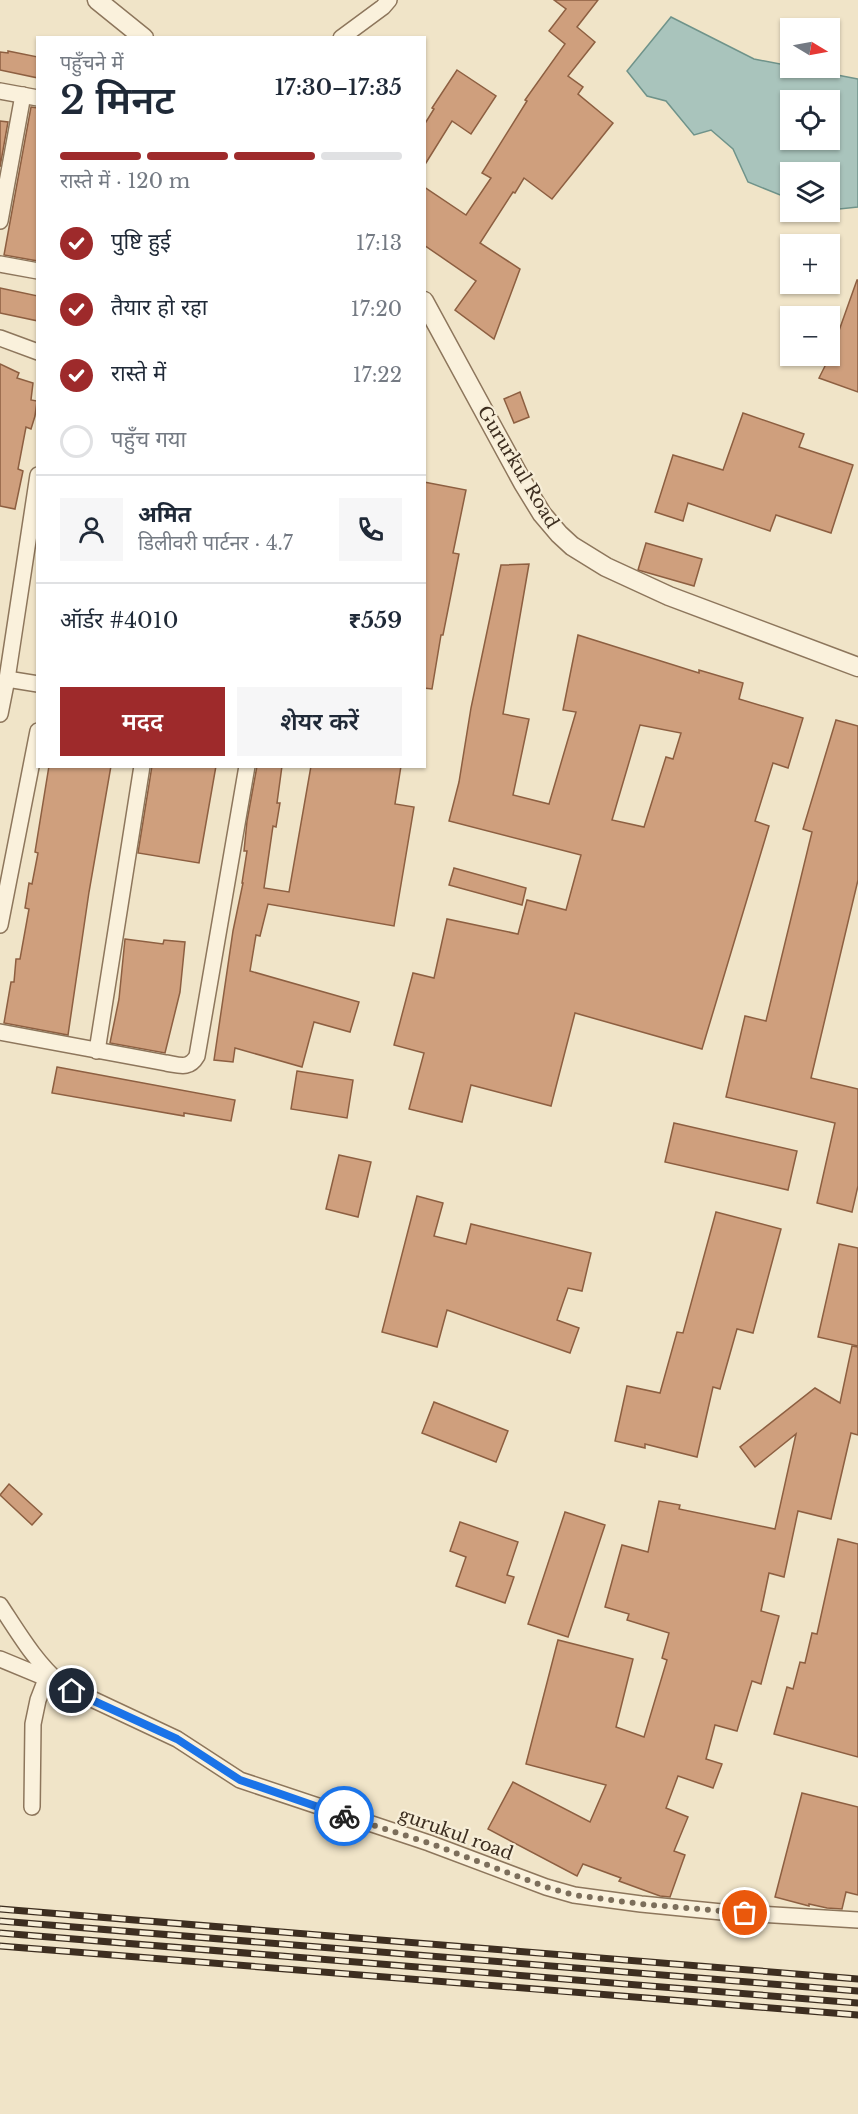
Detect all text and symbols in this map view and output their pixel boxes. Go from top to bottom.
north arrow [780,18,840,78]
map controls [780,18,840,366]
text: पहुँचने में [60,51,123,75]
text: 17:30–17:35 [275,74,402,101]
text: 2 मिनट [60,76,175,125]
button: locate [780,90,840,150]
button: layers [780,162,840,222]
text: रास्ते में · 120 m [60,169,190,193]
icon: check [60,227,93,260]
text: पुष्टि हुई [111,228,171,255]
text: 17:13 [356,231,402,255]
button: + [780,234,840,294]
icon: check [60,293,93,326]
text: तैयार हो रहा [111,294,207,321]
text: 17:20 [351,297,402,321]
button: − [780,306,840,366]
icon: check [60,359,93,392]
text: रास्ते में [111,360,166,387]
text: 17:22 [353,363,402,387]
street label: Gururkul Road [473,402,563,532]
text: पहुँच गया [111,426,186,453]
button: person [60,498,123,561]
button: phone [339,498,402,561]
text: अमित [138,501,191,528]
text: डिलीवरी पार्टनर · 4.7 [138,531,293,555]
text: ऑर्डर #4010 [60,607,178,634]
text: ₹559 [348,607,402,634]
button: मदद [60,687,225,756]
button: शेयर करें [237,687,402,756]
pin [46,1665,97,1716]
icon: home [55,1674,88,1707]
courier [314,1786,374,1846]
icon: bike [328,1800,361,1833]
street label: gurukul road [396,1803,516,1865]
pin [719,1887,770,1938]
icon: bag [728,1896,761,1929]

